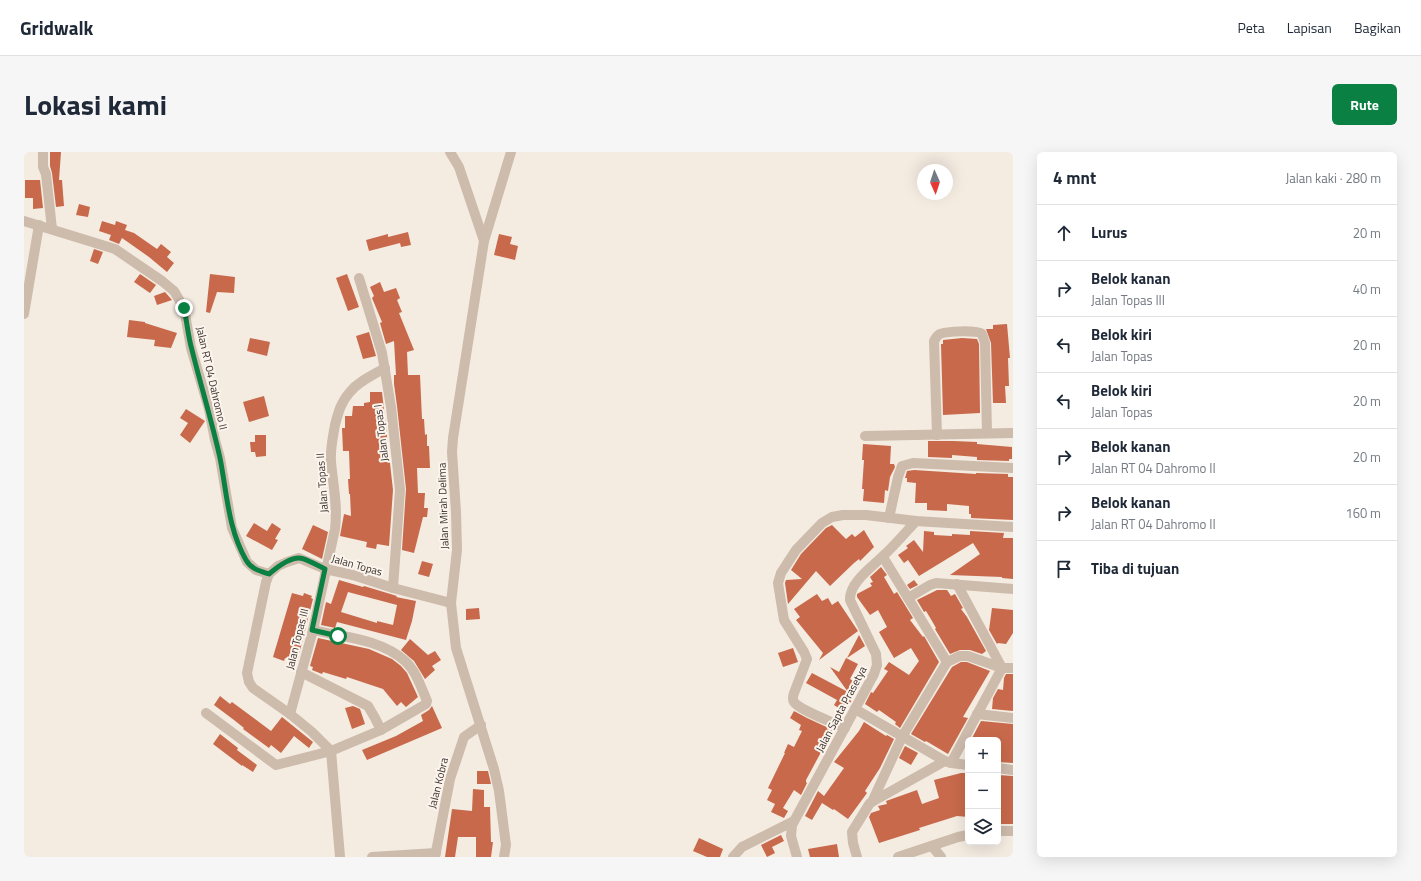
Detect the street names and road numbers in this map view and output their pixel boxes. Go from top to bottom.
street label: Jalan RT 04 Dahromo II [192,325,232,431]
street label: Jalan Topas I [370,404,392,462]
street label: Jalan Topas II [312,453,332,513]
street label: Jalan Mirah Delima [433,462,453,550]
street label: Jalan Topas [330,550,384,580]
street label: Jalan Topas III [282,607,312,671]
street label: Jalan Sapta Prasetya [812,663,871,755]
street label: Jalan Kobra [424,755,452,810]

